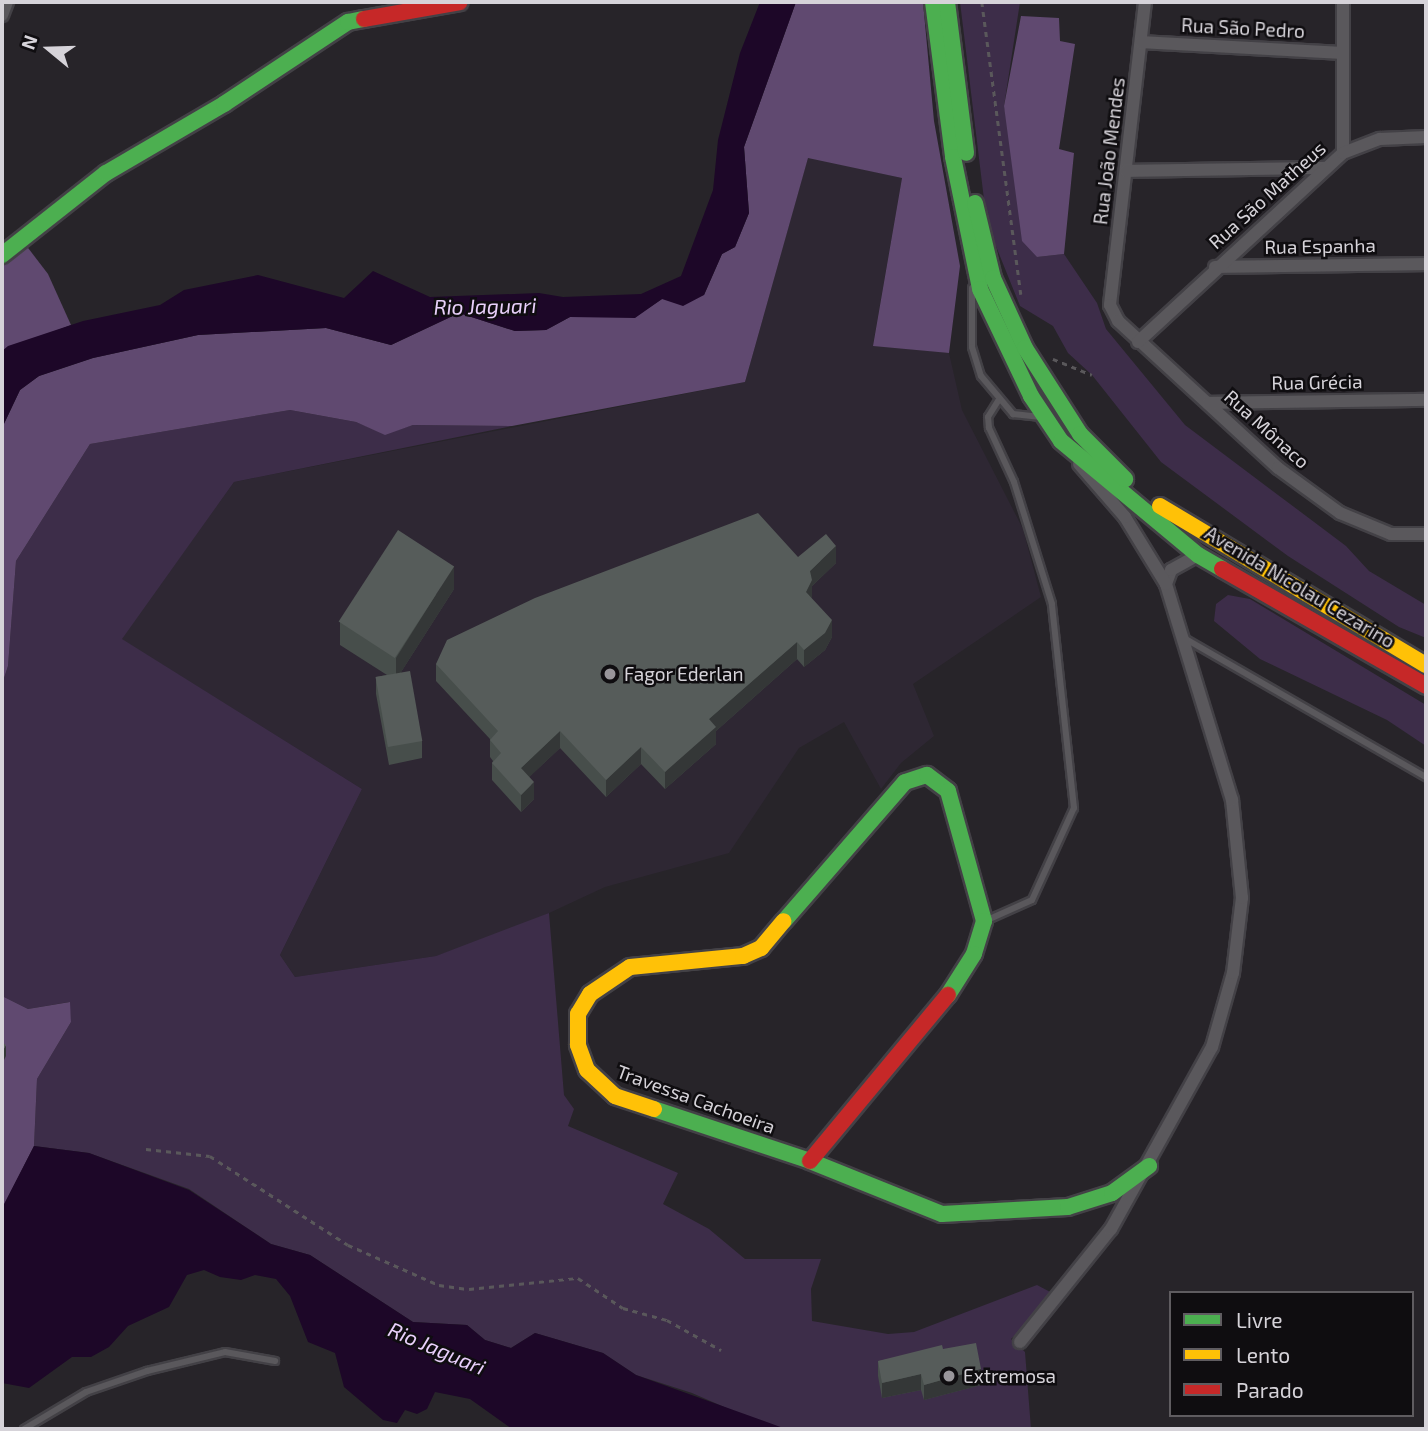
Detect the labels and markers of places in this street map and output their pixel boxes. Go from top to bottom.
place label: Fagor Ederlan [624,663,744,685]
marker: Fagor Ederlan [602,666,618,682]
place label: Extremosa [963,1365,1056,1387]
marker: Extremosa [941,1368,957,1384]

